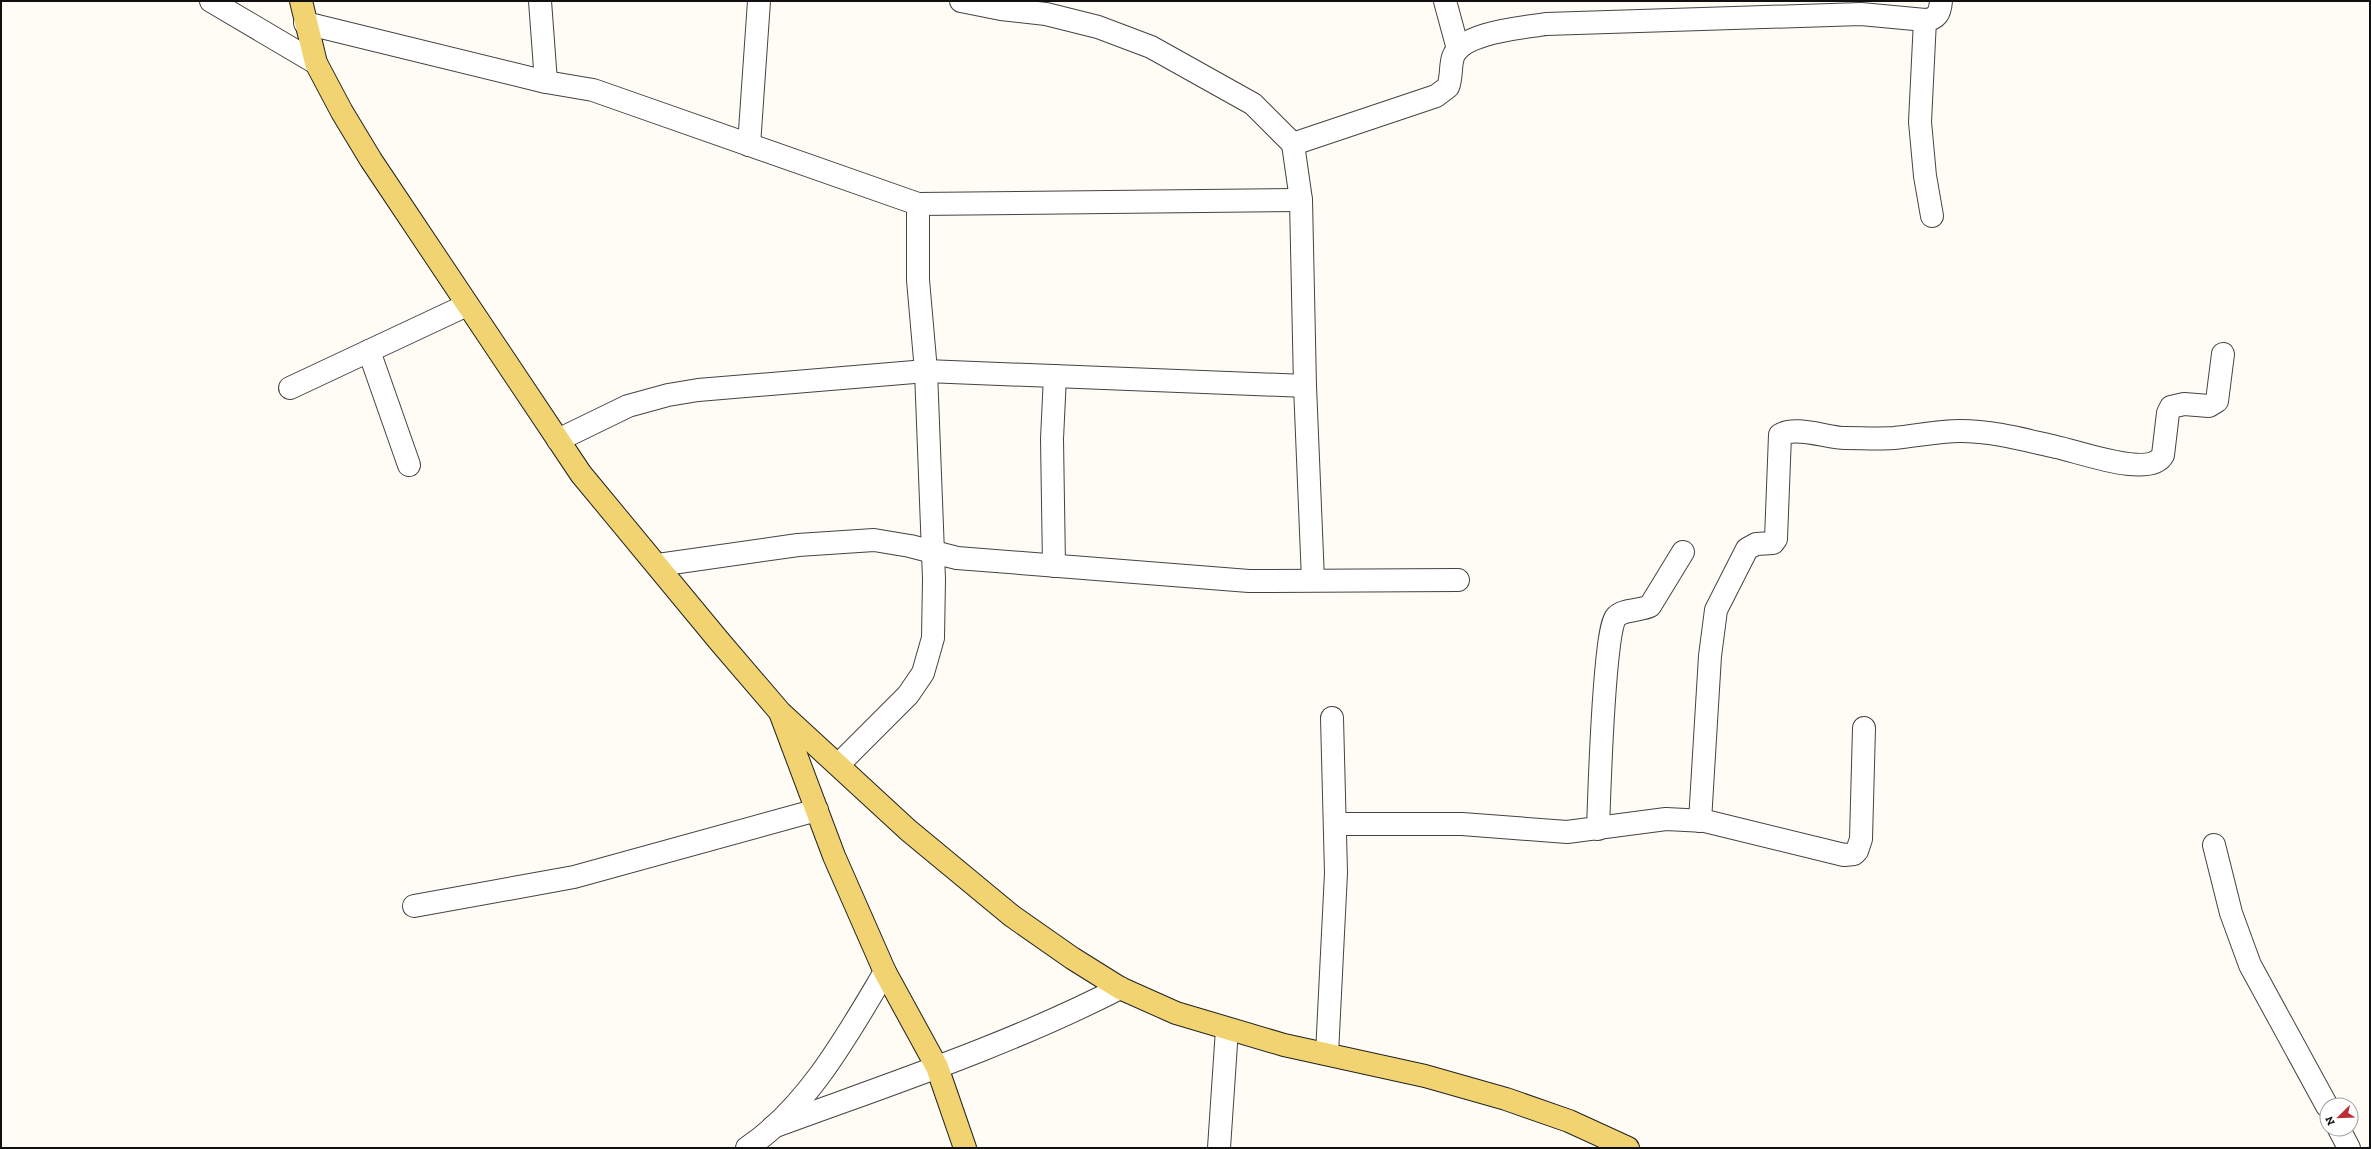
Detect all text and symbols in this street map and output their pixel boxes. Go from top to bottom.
north arrow [2319,1097,2359,1137]
text: N [2322,1114,2338,1127]

